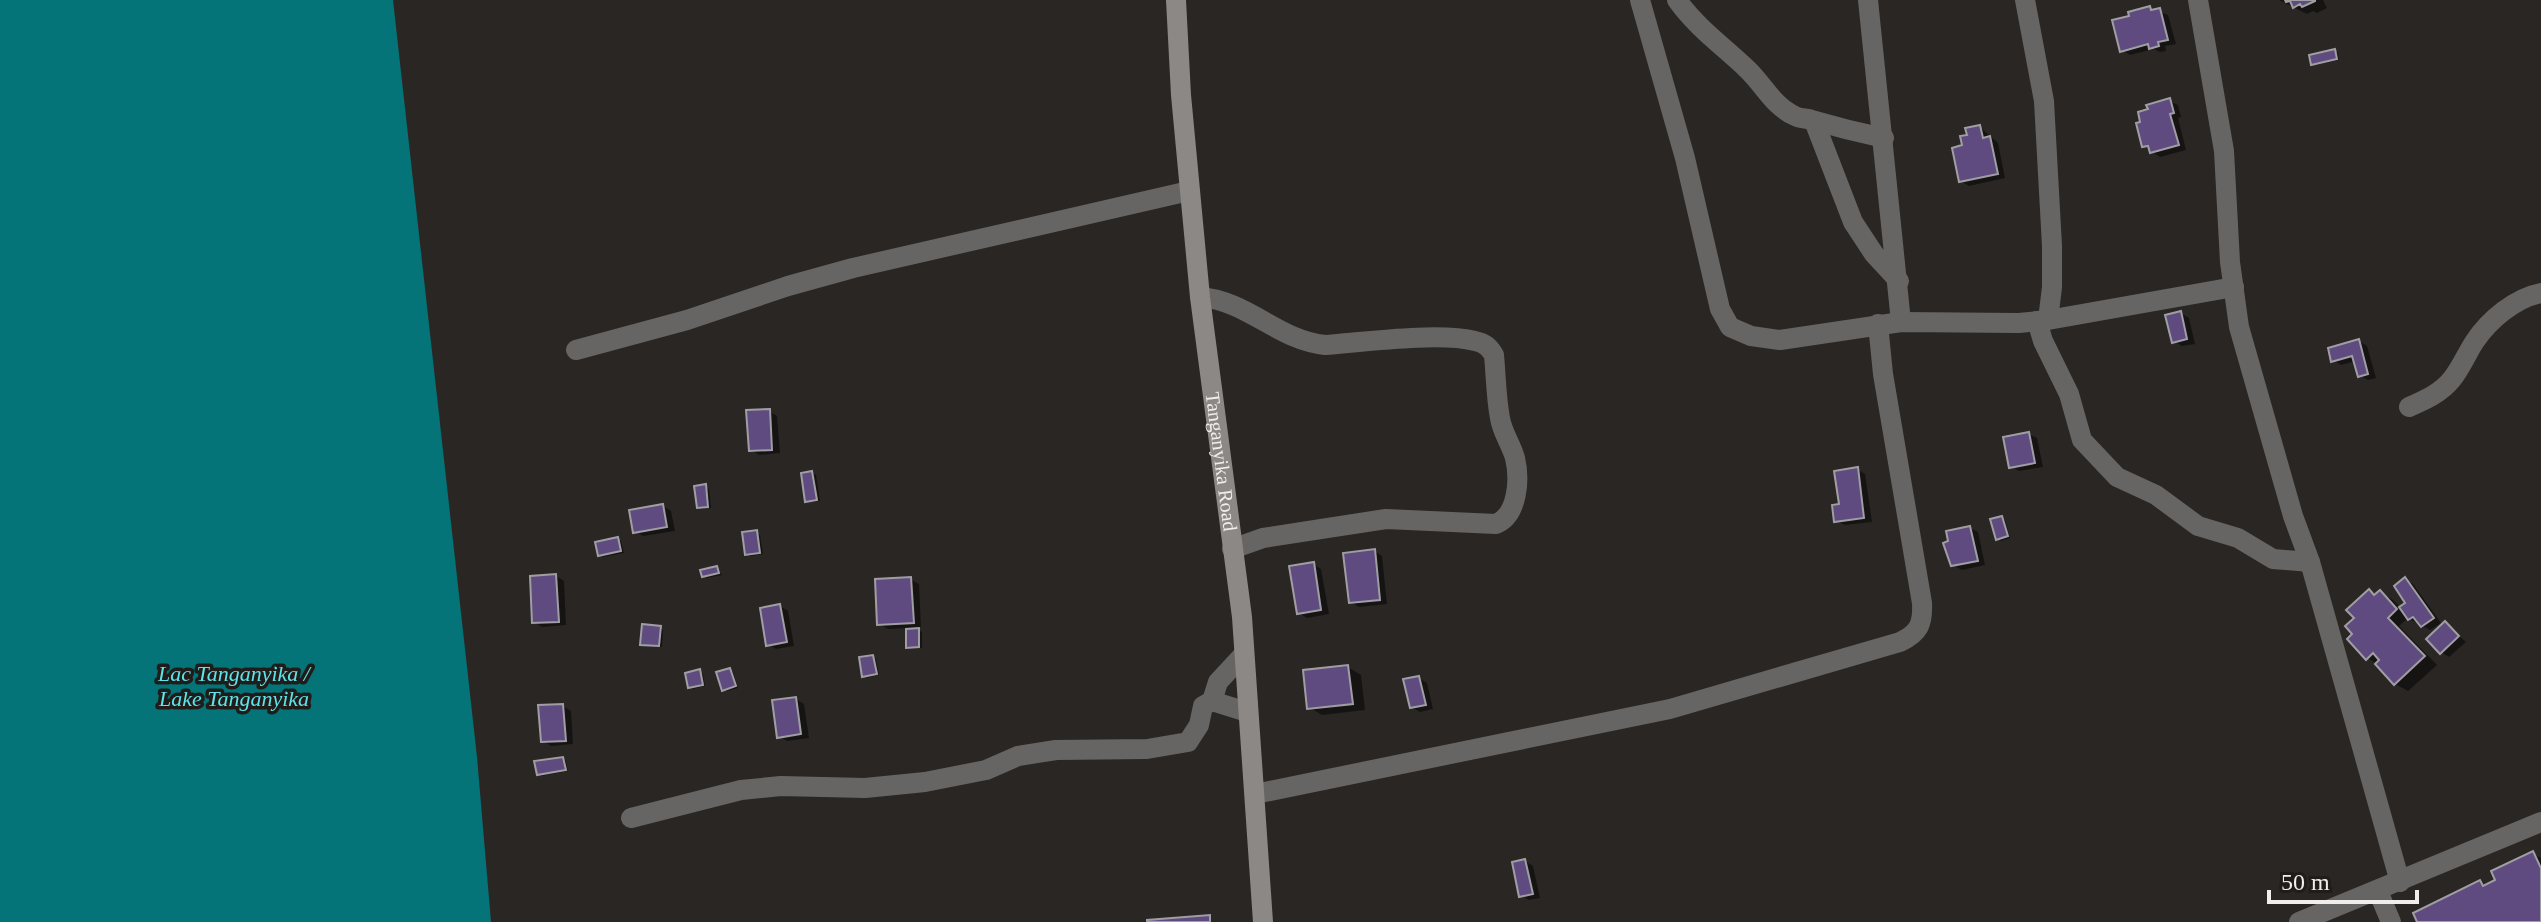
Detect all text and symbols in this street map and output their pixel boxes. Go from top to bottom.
street label: Tanganyika Road [1202,391,1242,533]
water label: Lac Tanganyika / Lake Tanganyika [157,661,312,711]
scale bar [2269,854,2417,904]
text: 50 m [2281,869,2330,895]

